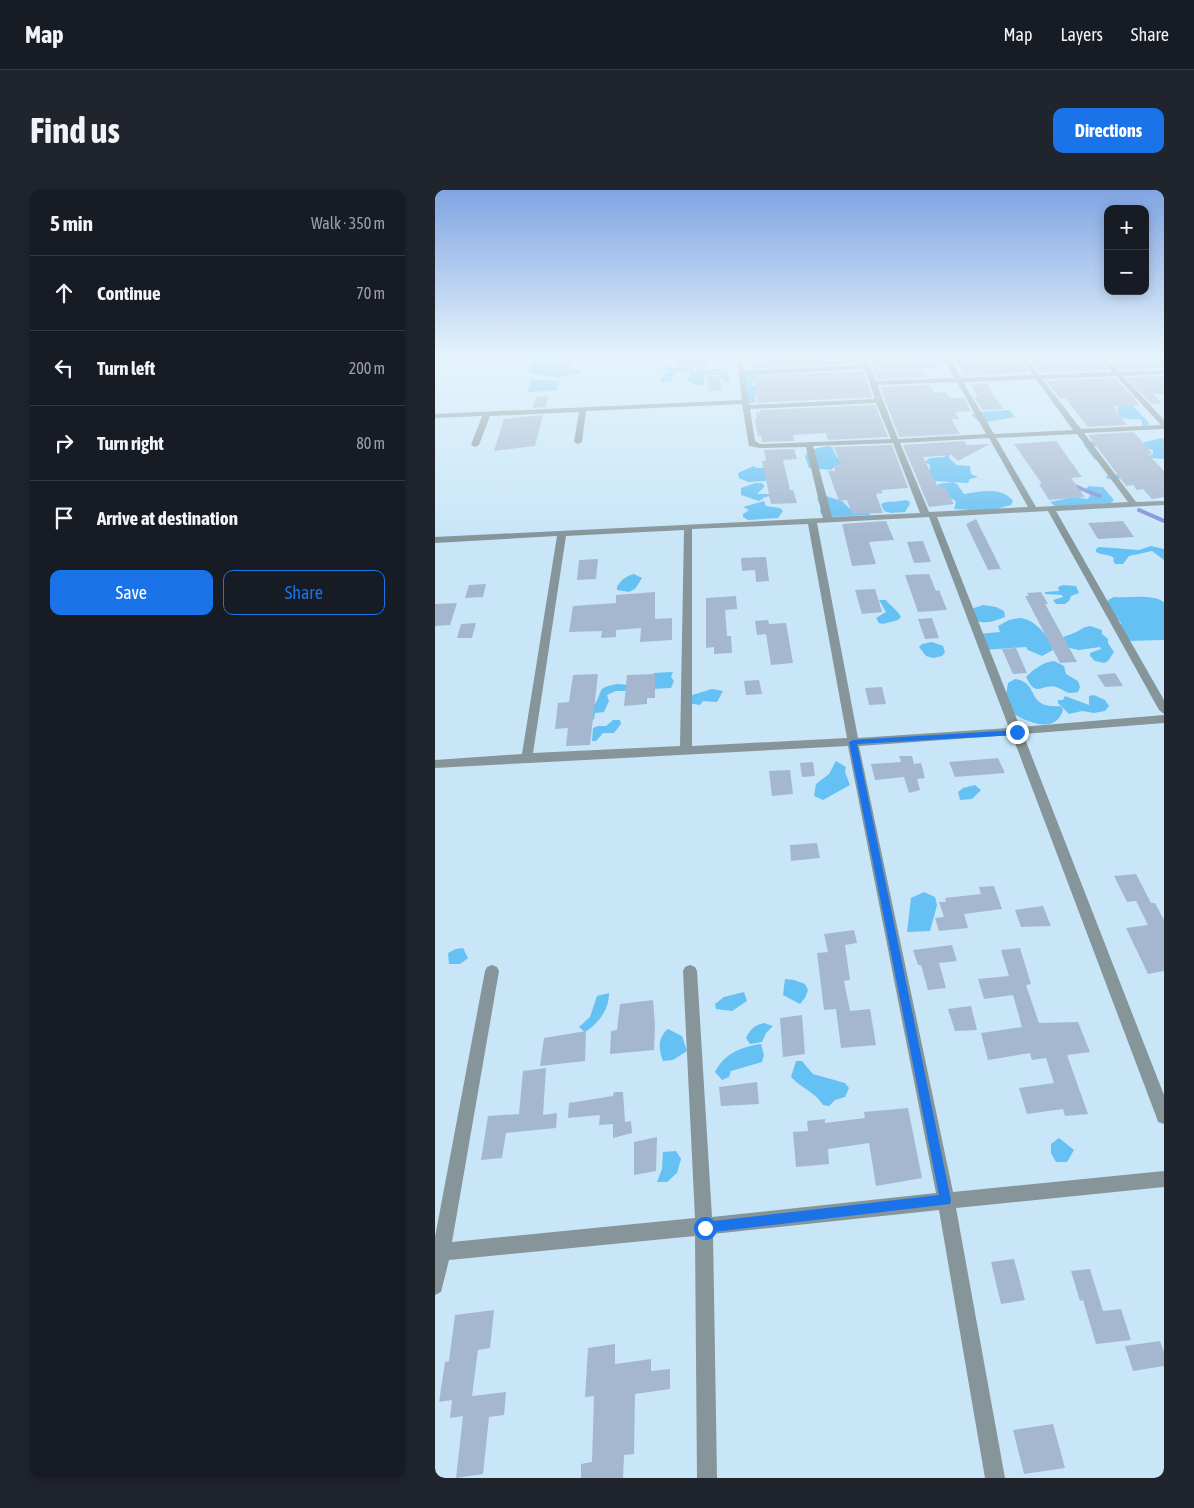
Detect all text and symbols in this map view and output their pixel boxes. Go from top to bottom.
text: Map [25,21,64,48]
text: Map [1003,24,1032,45]
text: Layers [1060,24,1103,45]
text: Share [1131,24,1169,45]
button: Directions [1053,108,1164,153]
text: Find us [30,110,120,150]
map controls [1104,205,1149,295]
button: + [1104,205,1149,250]
text: 5 min [50,211,93,235]
text: Walk · 350 m [311,214,385,232]
button: − [1104,250,1149,295]
icon: ahead [50,279,78,307]
text: Continue [97,282,161,304]
text: 70 m [356,284,385,302]
icon: left [50,354,78,382]
text: Turn left [97,357,155,379]
text: 200 m [349,359,385,377]
icon: right [50,429,78,457]
text: Turn right [97,432,164,454]
text: 80 m [356,434,385,452]
icon: arrive [50,504,78,532]
text: Arrive at destination [97,507,238,529]
button: Save [50,570,213,615]
button: Share [223,570,385,615]
route end [1006,721,1029,744]
route start [694,1217,717,1240]

